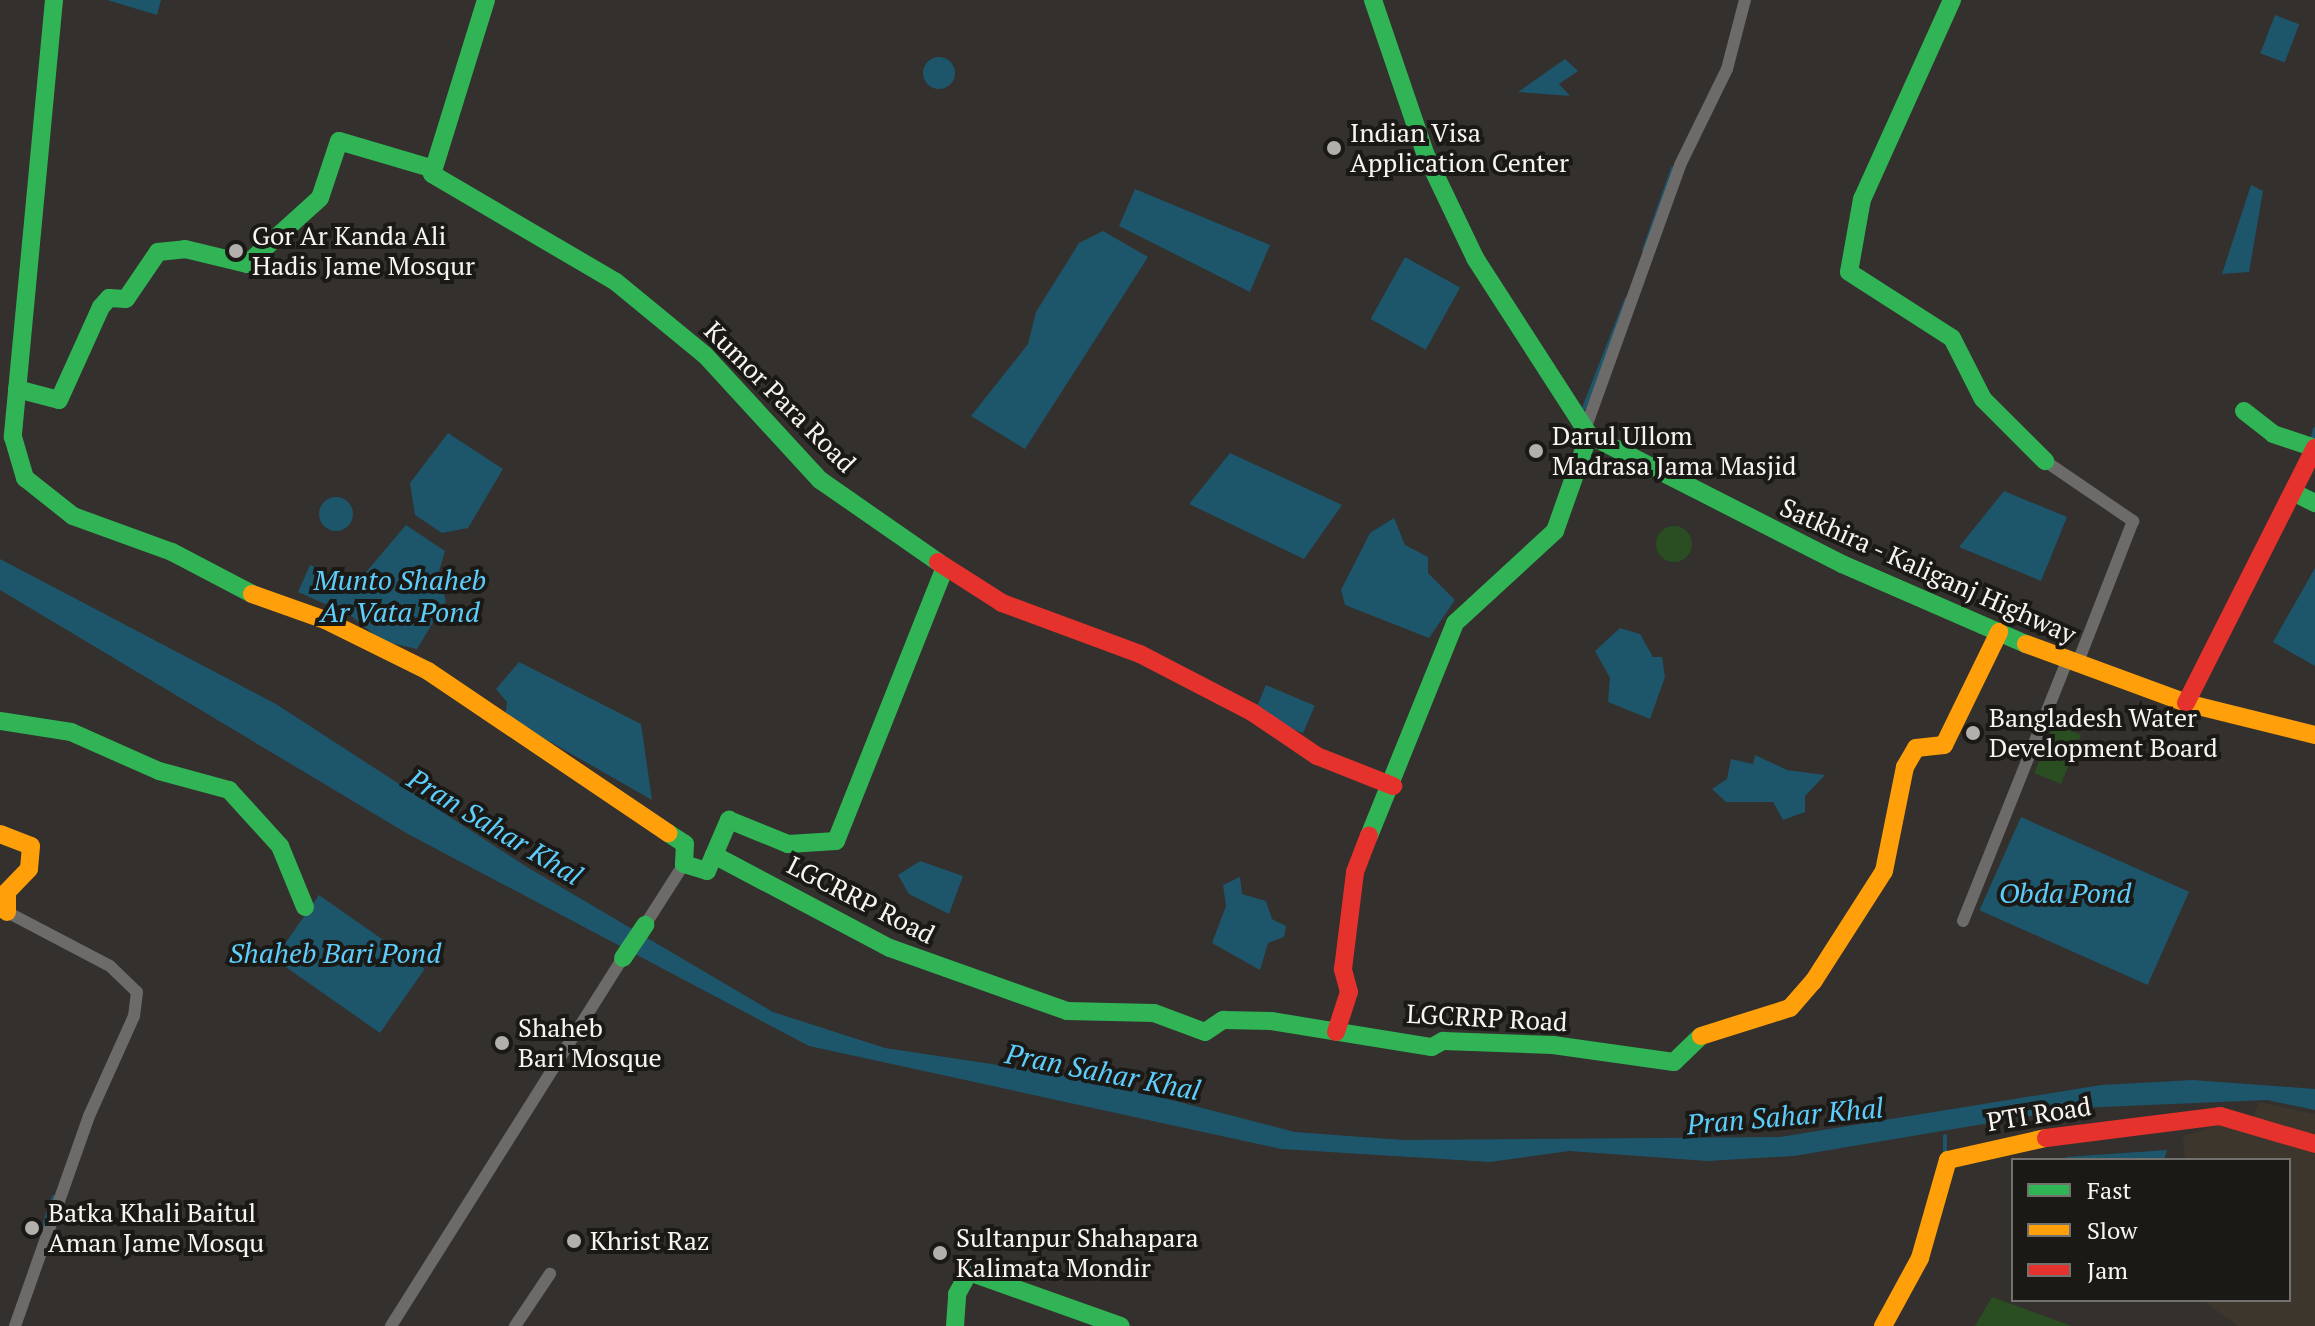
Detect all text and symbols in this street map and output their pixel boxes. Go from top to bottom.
place label: Indian Visa Application Center [1350,117,1569,178]
marker: Indian Visa Application Center [1325,139,1343,157]
place label: Gor Ar Kanda Ali Hadis Jame Mosqur [252,220,475,282]
marker: Gor Ar Kanda Ali Hadis Jame Mosqur [227,242,245,260]
street label: Kumor Para Road [698,315,862,479]
place label: Darul Ullom Madrasa Jama Masjid [1552,420,1796,482]
marker: Darul Ullom Madrasa Jama Masjid [1527,442,1545,460]
street label: Satkhira - Kaliganj Highway [1774,491,2082,651]
water label: Munto Shaheb Ar Vata Pond [314,563,486,629]
place label: Bangladesh Water Development Board [1989,702,2218,764]
marker: Bangladesh Water Development Board [1964,724,1982,742]
water label: Pran Sahar Khal [402,762,588,892]
street label: LGCRRP Road [782,850,940,950]
water label: Obda Pond [1999,876,2131,910]
water label: Shaheb Bari Pond [229,936,441,970]
street label: LGCRRP Road [1406,998,1568,1038]
place label: Shaheb Bari Mosque [518,1012,662,1074]
marker: Shaheb Bari Mosque [493,1034,511,1052]
water label: Pran Sahar Khal [1003,1037,1203,1107]
street label: PTI Road [1985,1090,2093,1138]
water label: Pran Sahar Khal [1685,1091,1885,1141]
legend [2011,1158,2291,1302]
text: Fast [2087,1174,2131,1206]
place label: Batka Khali Baitul Aman Jame Mosqu [48,1197,264,1258]
text: Slow [2087,1214,2138,1246]
marker: Batka Khali Baitul Aman Jame Mosqu [23,1219,41,1237]
place label: Sultanpur Shahapara Kalimata Mondir [956,1222,1199,1284]
place label: Khrist Raz [590,1225,709,1257]
marker: Khrist Raz [565,1232,583,1250]
marker: Sultanpur Shahapara Kalimata Mondir [931,1244,949,1262]
text: Jam [2087,1254,2128,1286]

